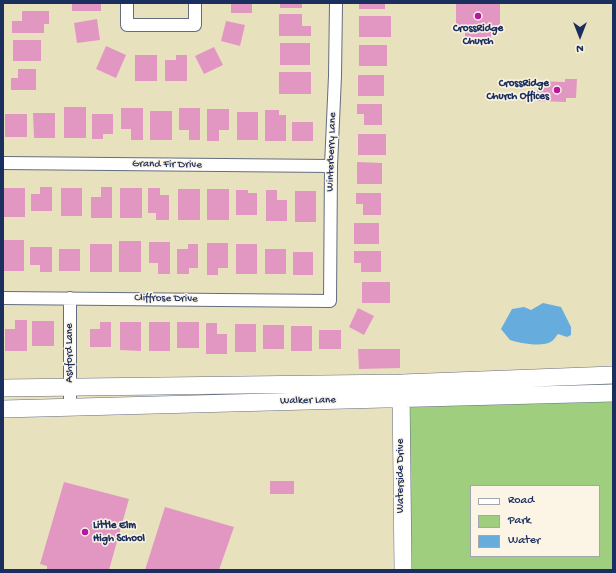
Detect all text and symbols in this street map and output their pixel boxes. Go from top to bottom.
marker: CrossRidge Church [473,11,483,21]
north arrow [560,16,600,56]
place label: CrossRidge Church [453,22,503,48]
text: N [576,42,584,54]
place label: CrossRidge Church Offices [487,77,549,103]
marker: CrossRidge Church Offices [552,85,562,95]
street label: Winterberry Lane [324,112,340,192]
street label: Grand Fir Drive [132,158,202,172]
street label: Cliffrose Drive [134,292,198,306]
street label: Ashford Lane [63,323,77,383]
street label: Walker Lane [280,394,336,408]
street label: Waterside Drive [394,439,408,513]
legend [470,485,600,557]
text: Road [508,494,534,508]
text: Park [508,514,531,528]
place label: Little Elm High School [93,519,145,545]
marker: Little Elm High School [80,527,90,537]
text: Water [508,534,540,548]

